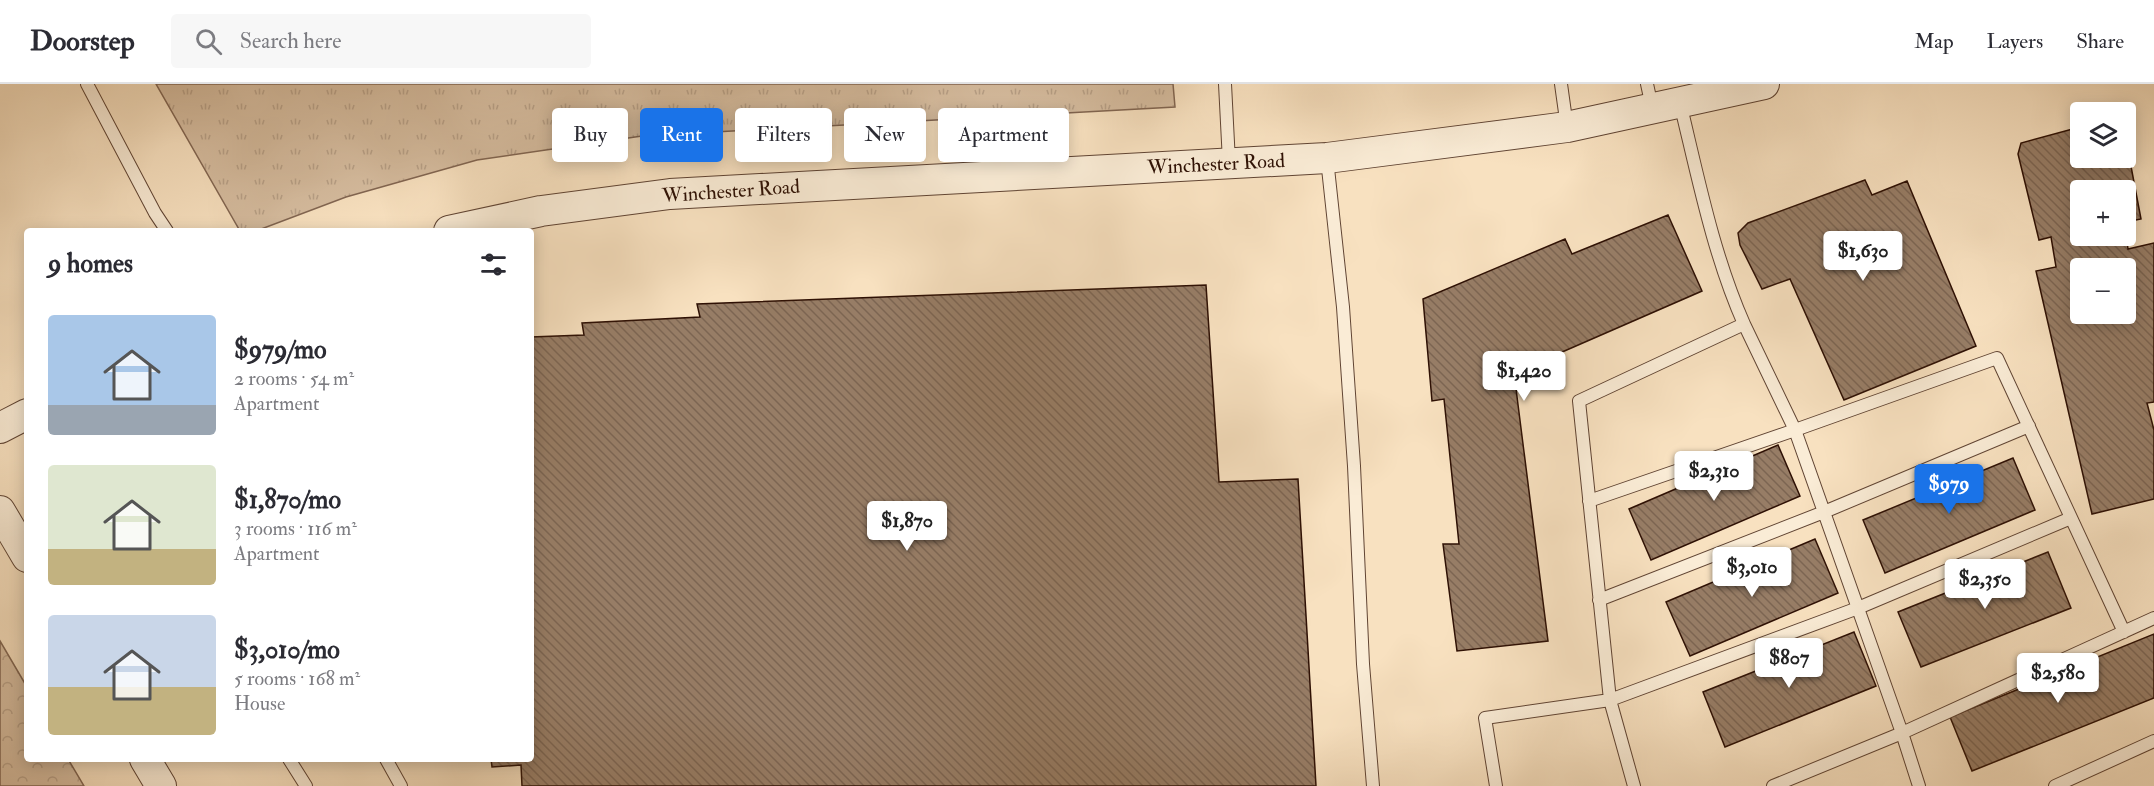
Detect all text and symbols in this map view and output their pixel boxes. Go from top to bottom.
search box [171,14,591,68]
text: Doorstep [30,24,135,59]
icon: search [192,25,225,58]
text: Search here [240,27,341,55]
text: Map [1914,28,1954,55]
text: Layers [1987,28,2043,55]
text: Share [2076,28,2124,55]
map controls [2070,102,2136,324]
button: layers [2070,102,2136,168]
chip: Buy [552,108,628,162]
chip: Rent [640,108,723,162]
chip: Filters [735,108,832,162]
chip: New [844,108,926,162]
chip: Apartment [938,108,1069,162]
street label: Winchester Road [1145,148,1286,180]
street label: Winchester Road [660,174,801,208]
button: + [2070,180,2136,246]
pin: $1,630 [1814,231,1912,282]
text: $1,630 [1837,238,1889,263]
text: 9 homes [48,248,133,280]
icon: filters [477,248,510,281]
button: − [2070,258,2136,324]
text: $979/mo [234,334,327,366]
icon: home [96,339,168,411]
pin: $1,420 [1475,351,1573,402]
text: $1,420 [1497,358,1551,383]
text: 2 rooms · 54 m² [234,366,354,391]
text: Apartment [234,391,319,416]
pin: $2,310 [1665,451,1763,502]
text: $2,310 [1688,458,1740,483]
pin: $979 [1913,464,1985,515]
text: $979 [1929,471,1970,496]
text: $1,870/mo [234,484,341,516]
icon: home [96,489,168,561]
pin: $1,870 [858,501,956,552]
text: $1,870 [881,508,933,533]
text: 3 rooms · 116 m² [234,516,357,541]
text: Apartment [234,541,319,566]
pin: $3,010 [1703,547,1801,598]
text: $3,010 [1726,554,1778,579]
pin: $2,350 [1936,559,2034,610]
text: $2,350 [1959,566,2011,591]
text: $3,010/mo [234,634,340,666]
pin: $807 [1753,638,1825,689]
icon: home [96,639,168,711]
text: $807 [1769,645,1809,670]
pin: $2,580 [2009,653,2107,704]
text: $2,580 [2031,660,2085,685]
text: 5 rooms · 168 m² [234,666,360,691]
text: House [234,691,285,716]

